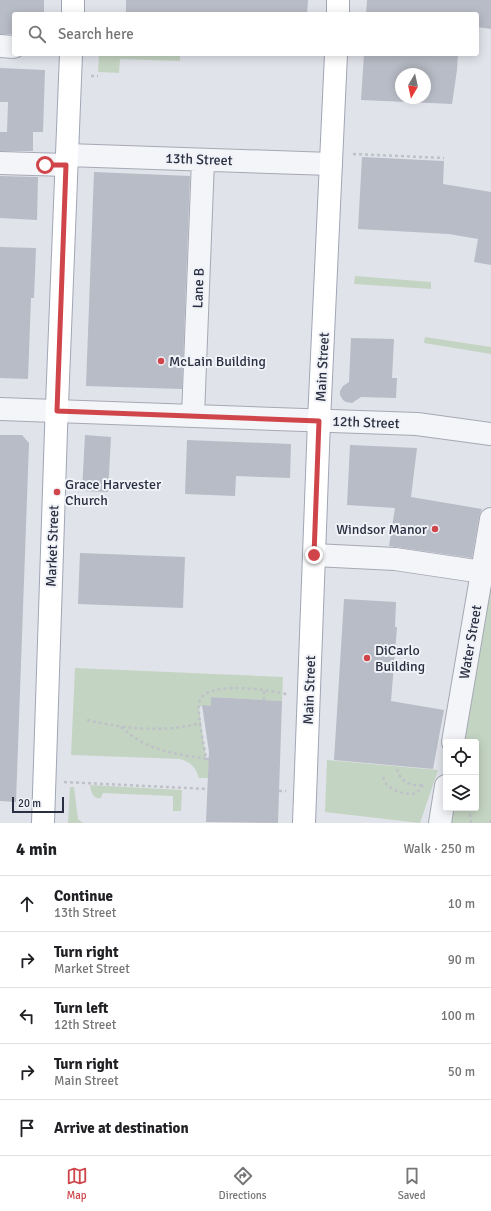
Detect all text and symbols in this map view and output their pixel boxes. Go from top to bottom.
search box [12,12,479,56]
icon: search [26,23,48,45]
text: Search here [58,25,134,43]
north arrow [395,68,431,104]
street label: 13th Street [165,150,233,169]
route start [36,156,54,174]
street label: Lane B [189,267,208,309]
street label: Main Street [312,332,333,402]
place label: McLain Building [169,353,266,370]
marker: McLain Building [156,356,166,366]
street label: 12th Street [332,413,400,432]
place label: Grace Harvester Church [65,476,162,509]
marker: Grace Harvester Church [52,487,62,497]
street label: Market Street [43,505,62,587]
place label: Windsor Manor [336,521,428,538]
marker: Windsor Manor [430,524,440,534]
route end [305,546,323,564]
street label: Water Street [456,604,485,680]
place label: DiCarlo Building [375,642,425,675]
marker: DiCarlo Building [362,653,372,663]
street label: Main Street [300,655,319,725]
map controls [443,739,479,811]
button: locate [443,739,479,775]
button: layers [443,775,479,811]
scale bar [12,795,64,814]
text: 20 m [18,797,41,810]
text: 4 min [16,839,57,860]
text: Walk · 250 m [404,841,475,857]
text: Continue [54,887,113,905]
icon: ahead [16,893,38,915]
text: 10 m [448,896,475,912]
text: 13th Street [54,905,116,921]
text: Turn right [54,943,119,961]
icon: right [16,949,38,971]
text: 90 m [448,952,475,968]
text: Market Street [54,961,130,977]
text: Turn left [54,999,108,1017]
icon: left [16,1005,38,1027]
text: 100 m [441,1008,475,1024]
text: 12th Street [54,1017,116,1033]
text: Turn right [54,1055,119,1073]
icon: right [16,1061,38,1083]
text: 50 m [448,1064,475,1080]
text: Main Street [54,1073,118,1089]
icon: arrive [16,1117,38,1139]
text: Arrive at destination [54,1119,189,1137]
tab: Map [66,1165,88,1202]
tab: Directions [219,1165,267,1202]
tab: Saved [398,1165,425,1202]

